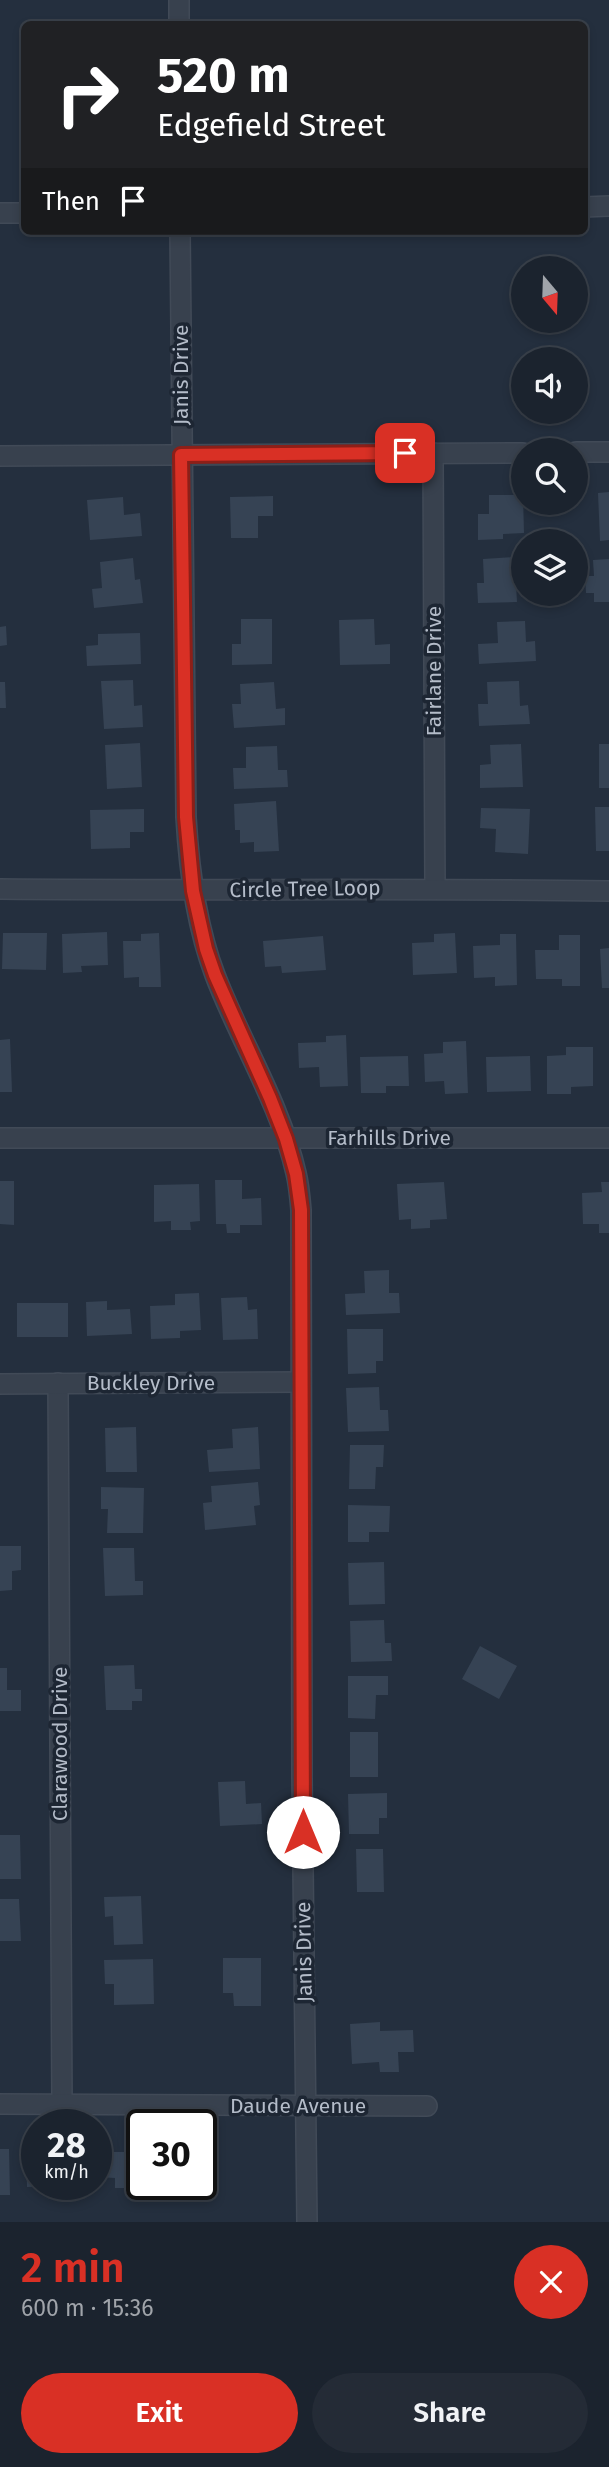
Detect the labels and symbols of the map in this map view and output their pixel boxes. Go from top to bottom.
north arrow [511,256,588,332]
street label: Janis Drive [168,325,194,425]
pin [375,423,435,483]
street label: Fairlane Drive [421,606,447,736]
street label: Circle Tree Loop [229,875,381,903]
street label: Farhills Drive [327,1125,451,1151]
street label: Buckley Drive [87,1370,215,1396]
street label: Clarawood Drive [47,1667,73,1821]
position arrow [266,1795,340,1869]
street label: Janis Drive [290,1901,318,2003]
street label: Daude Avenue [230,2093,366,2119]
speed limit sign: 30 [126,2109,217,2200]

